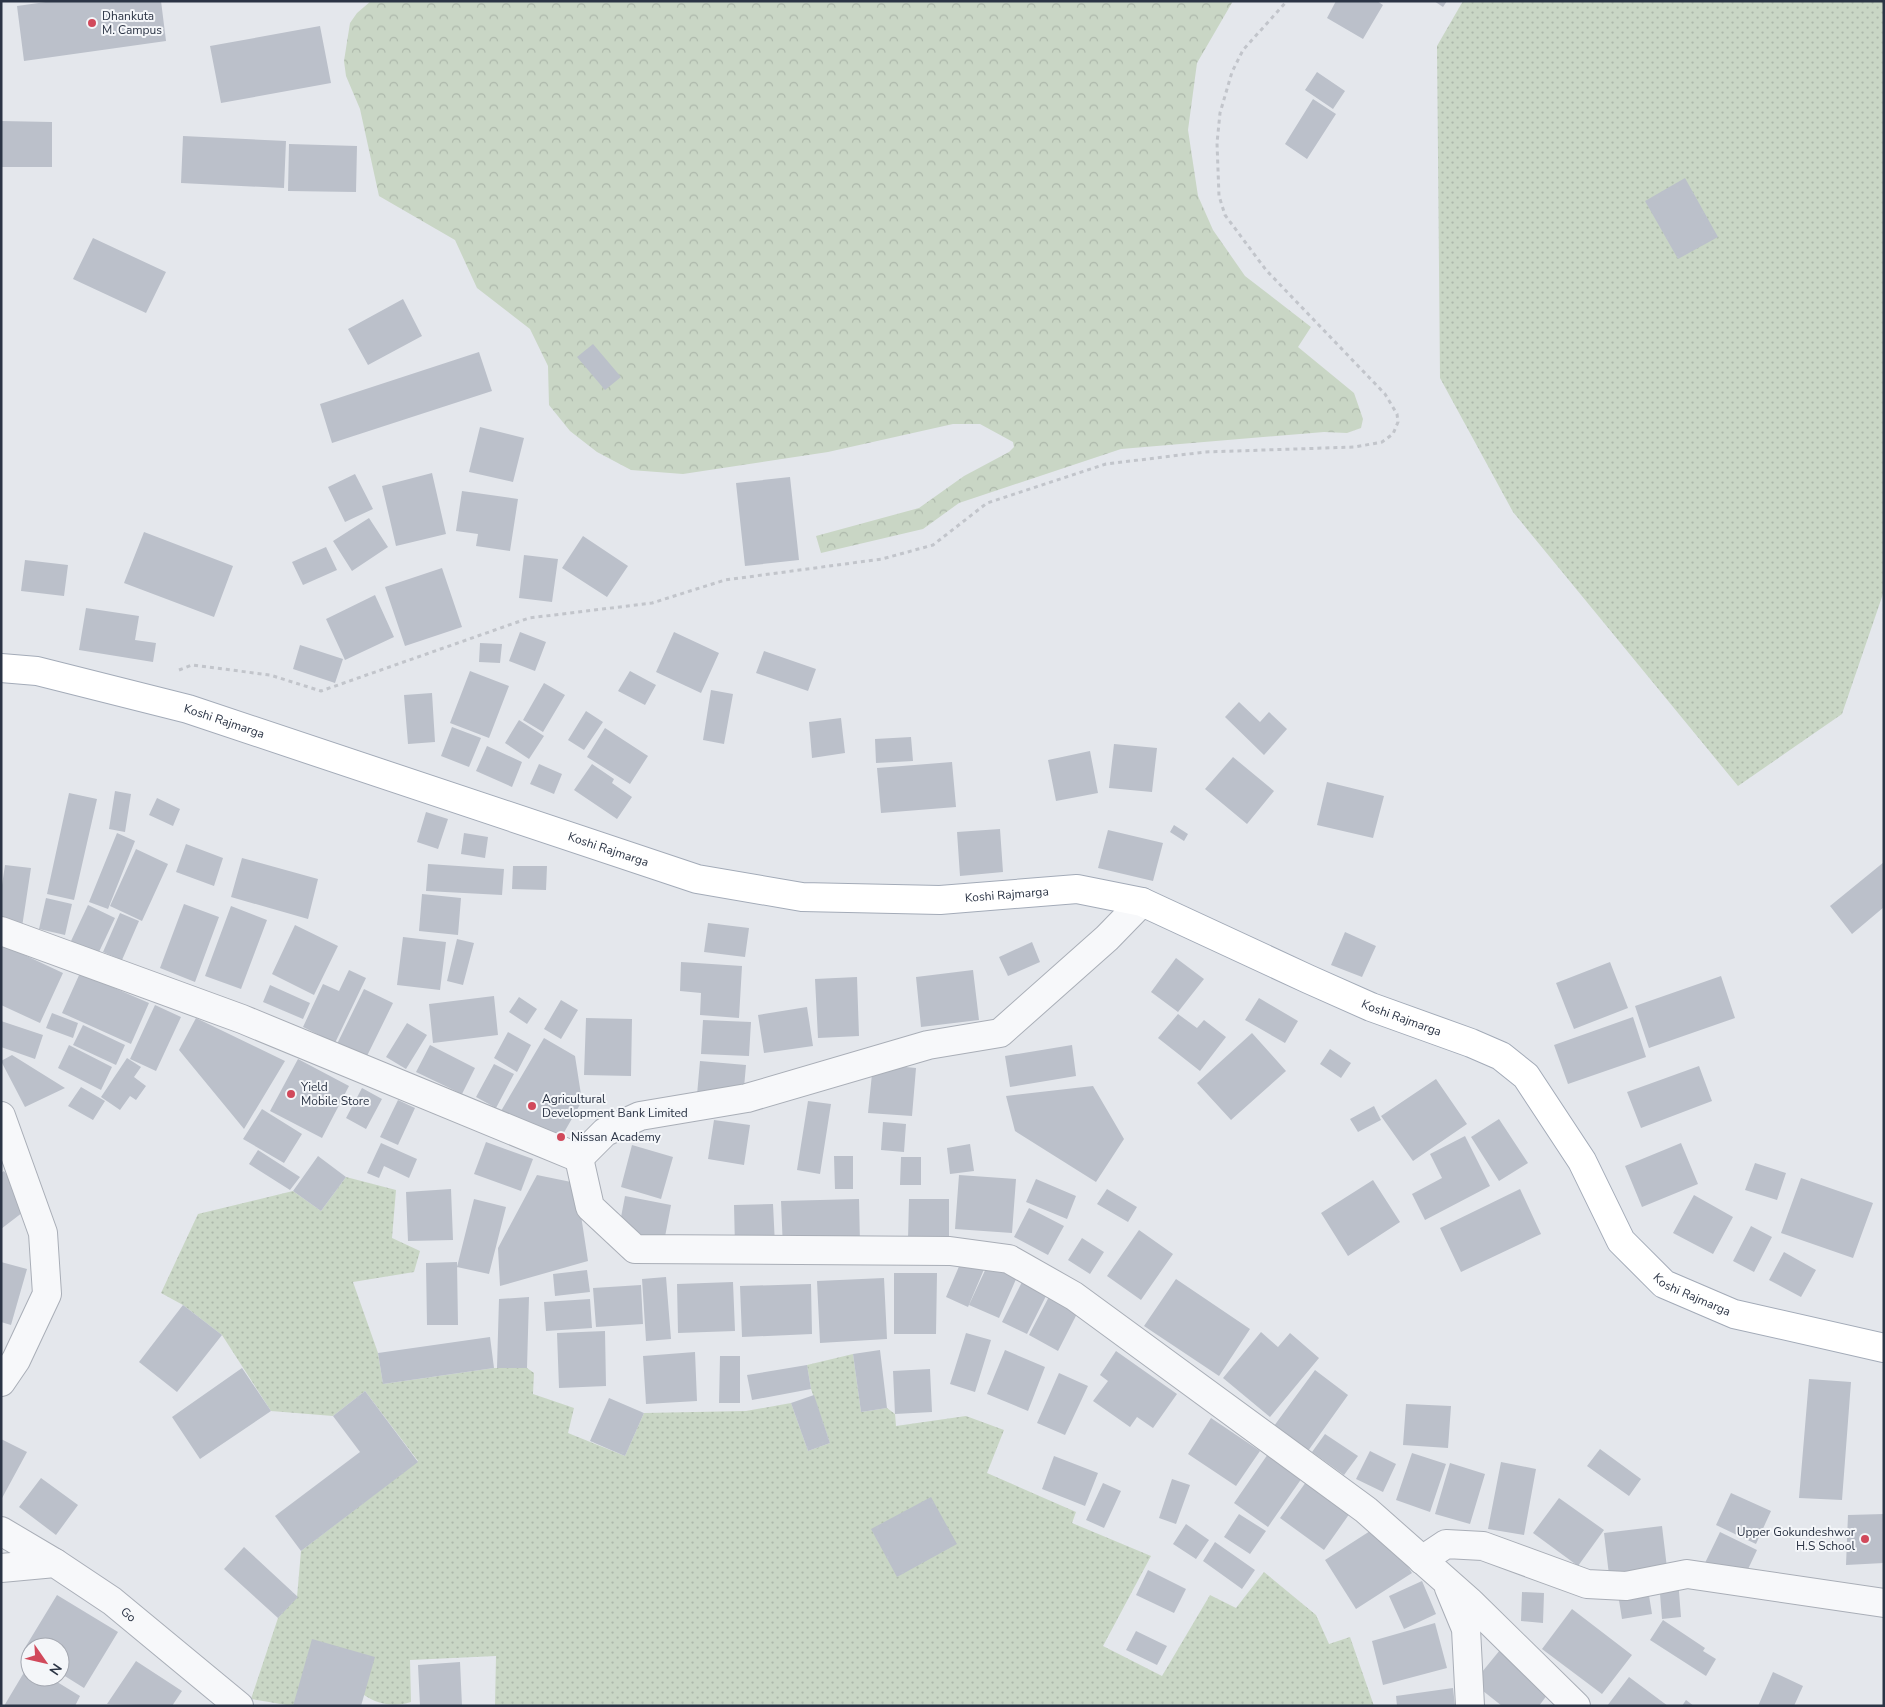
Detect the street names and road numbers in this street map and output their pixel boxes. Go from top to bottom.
street label: Koshi Rajmarga [182,700,267,742]
street label: Koshi Rajmarga [566,828,651,870]
street label: Koshi Rajmarga [964,883,1049,906]
street label: Koshi Rajmarga [1359,996,1444,1040]
street label: Koshi Rajmarga [1650,1270,1733,1320]
street label: Go [117,1603,140,1626]

